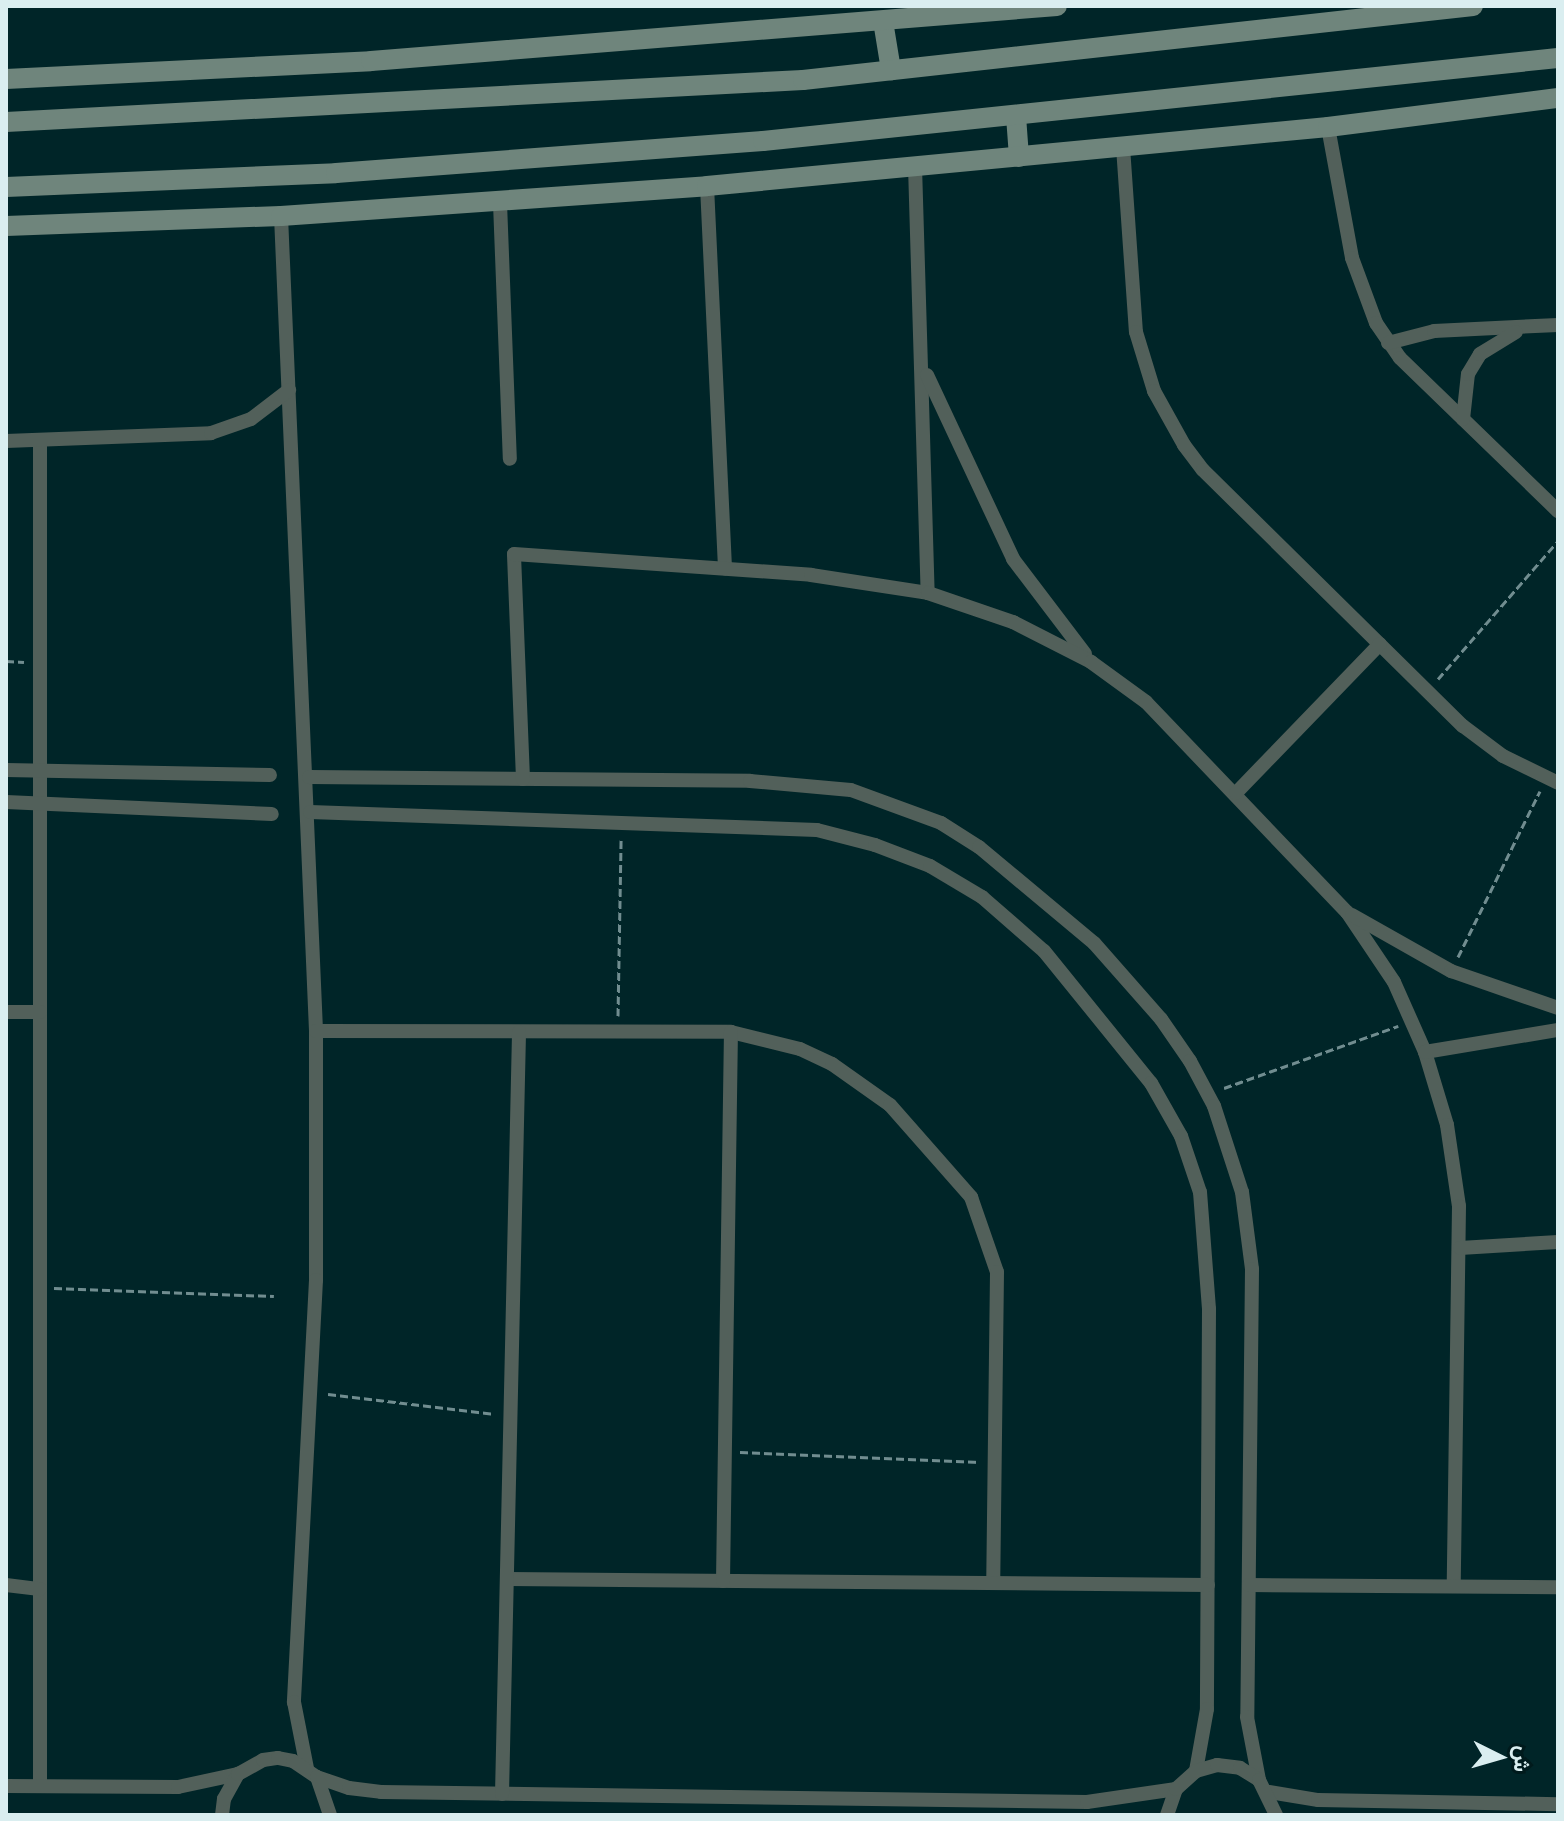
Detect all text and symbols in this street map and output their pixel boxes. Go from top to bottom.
north arrow [1460,1717,1540,1797]
text: ش [1510,1745,1538,1773]

